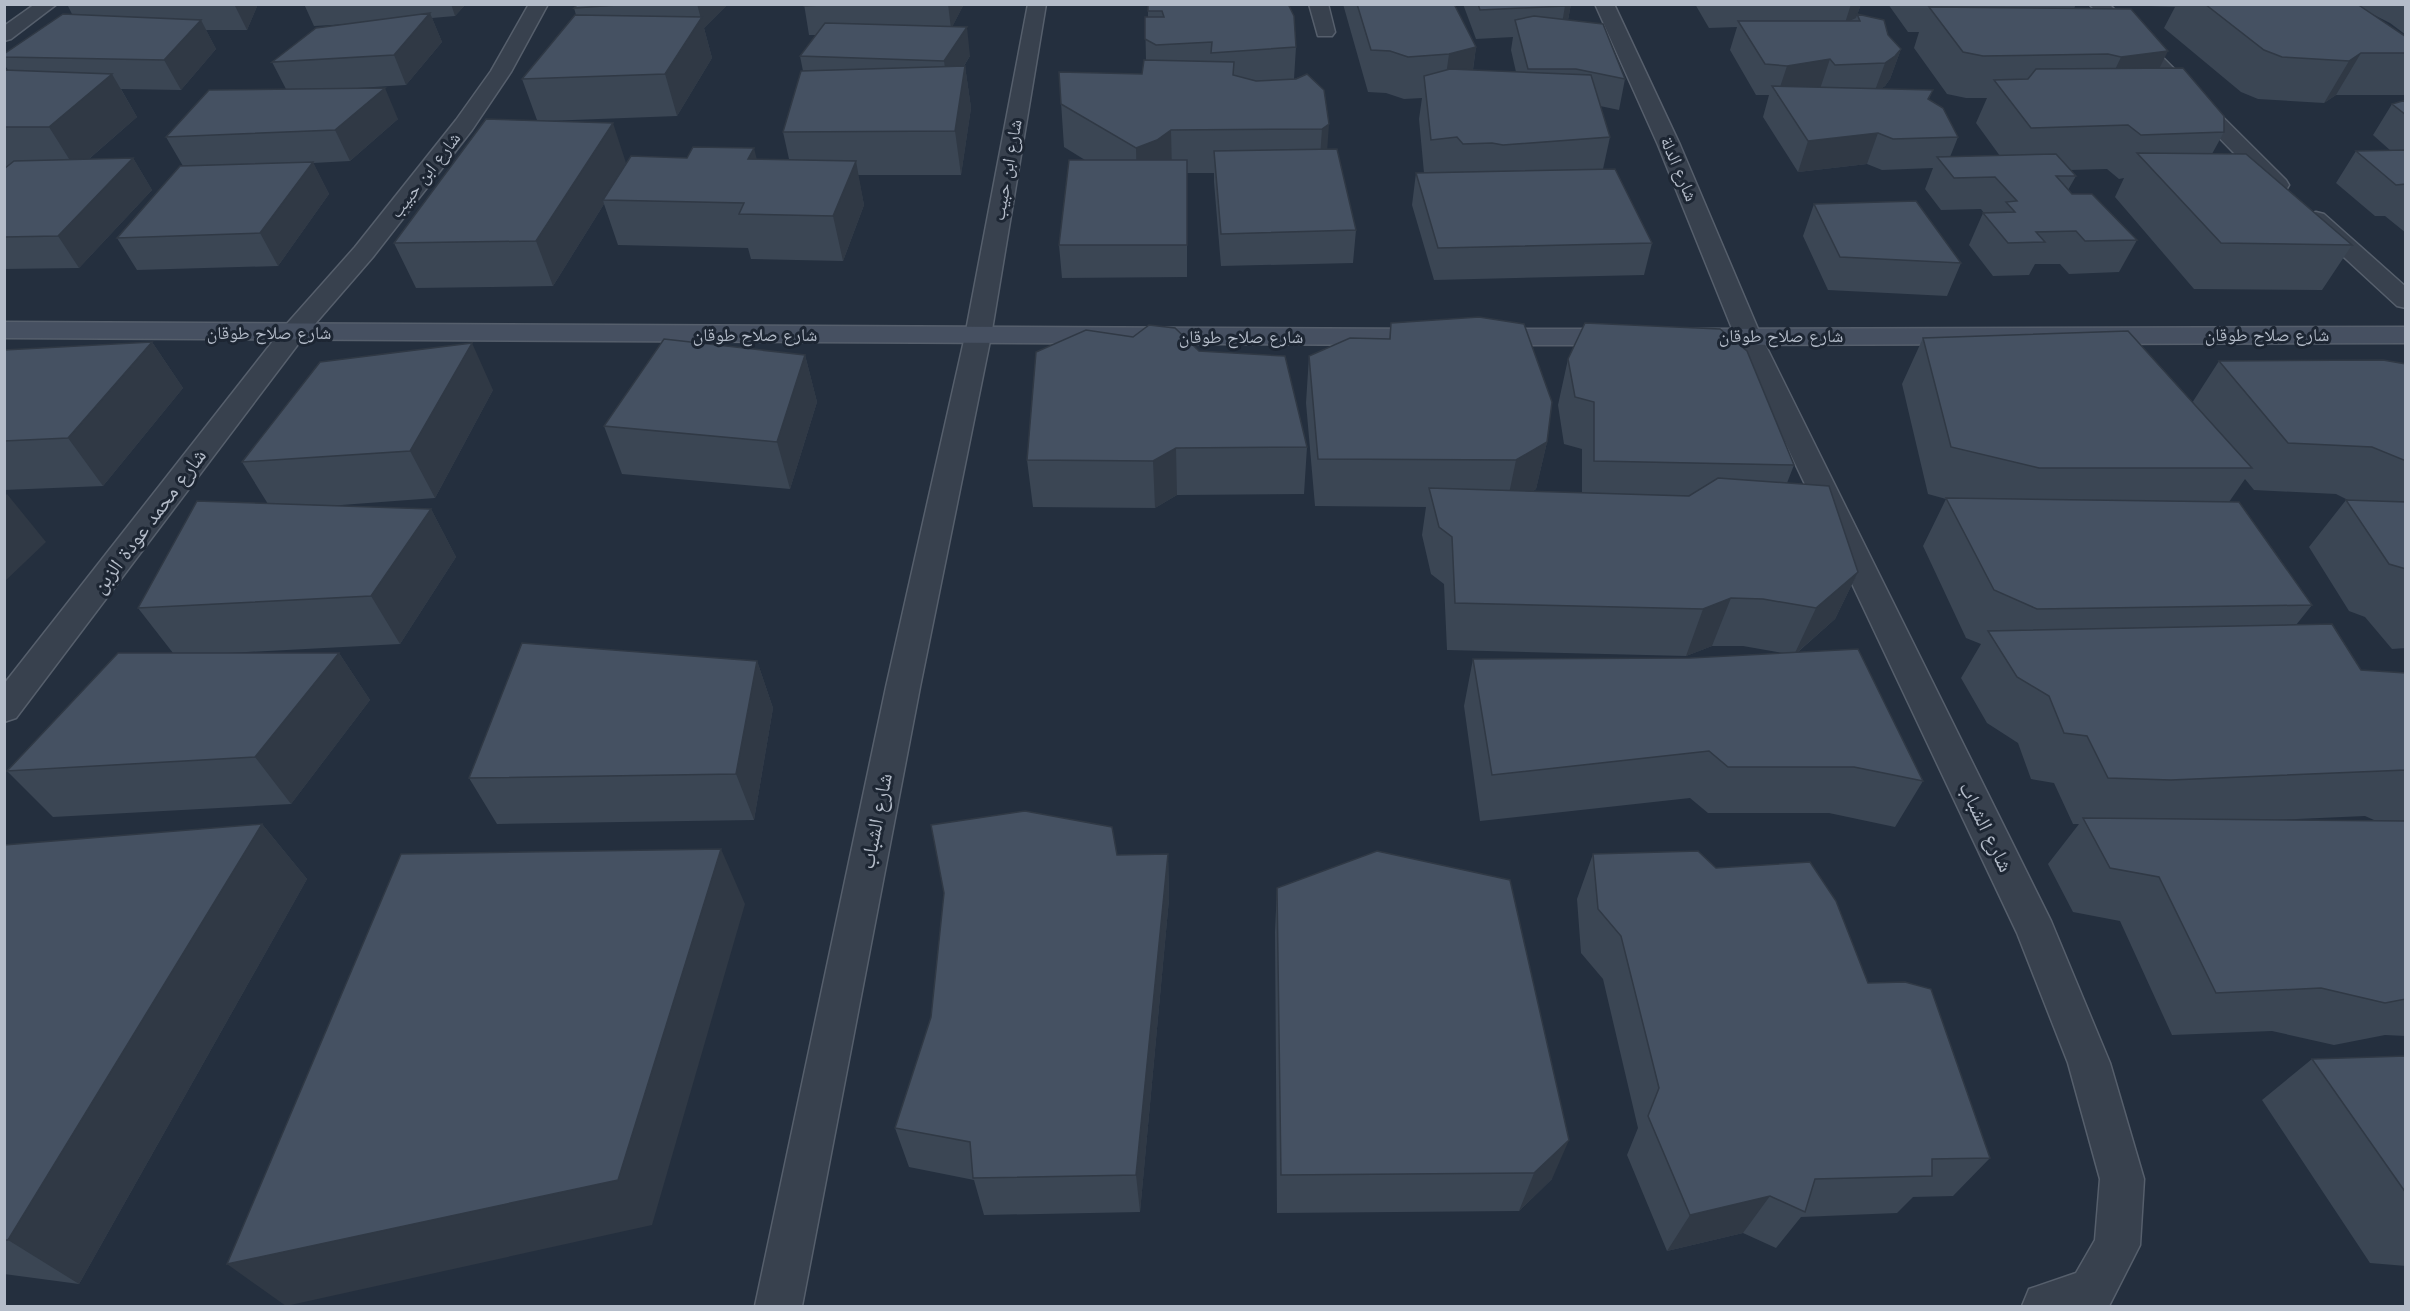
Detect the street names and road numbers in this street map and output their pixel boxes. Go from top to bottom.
street label: شارع ابن حبيب [985,117,1029,223]
street label: شارع ابن حبيب [383,127,467,223]
street label: شارع الدلة [1654,133,1704,205]
street label: شارع صلاح طوقان [207,320,331,346]
street label: شارع صلاح طوقان [693,322,817,348]
street label: شارع صلاح طوقان [2205,322,2329,348]
street label: شارع صلاح طوقان [1719,323,1843,349]
street label: شارع صلاح طوقان [1179,324,1303,350]
street label: شارع محمد عودة الزبن [84,442,214,600]
street label: شارع الشباب [852,770,900,872]
street label: شارع الشباب [1951,777,2021,877]

